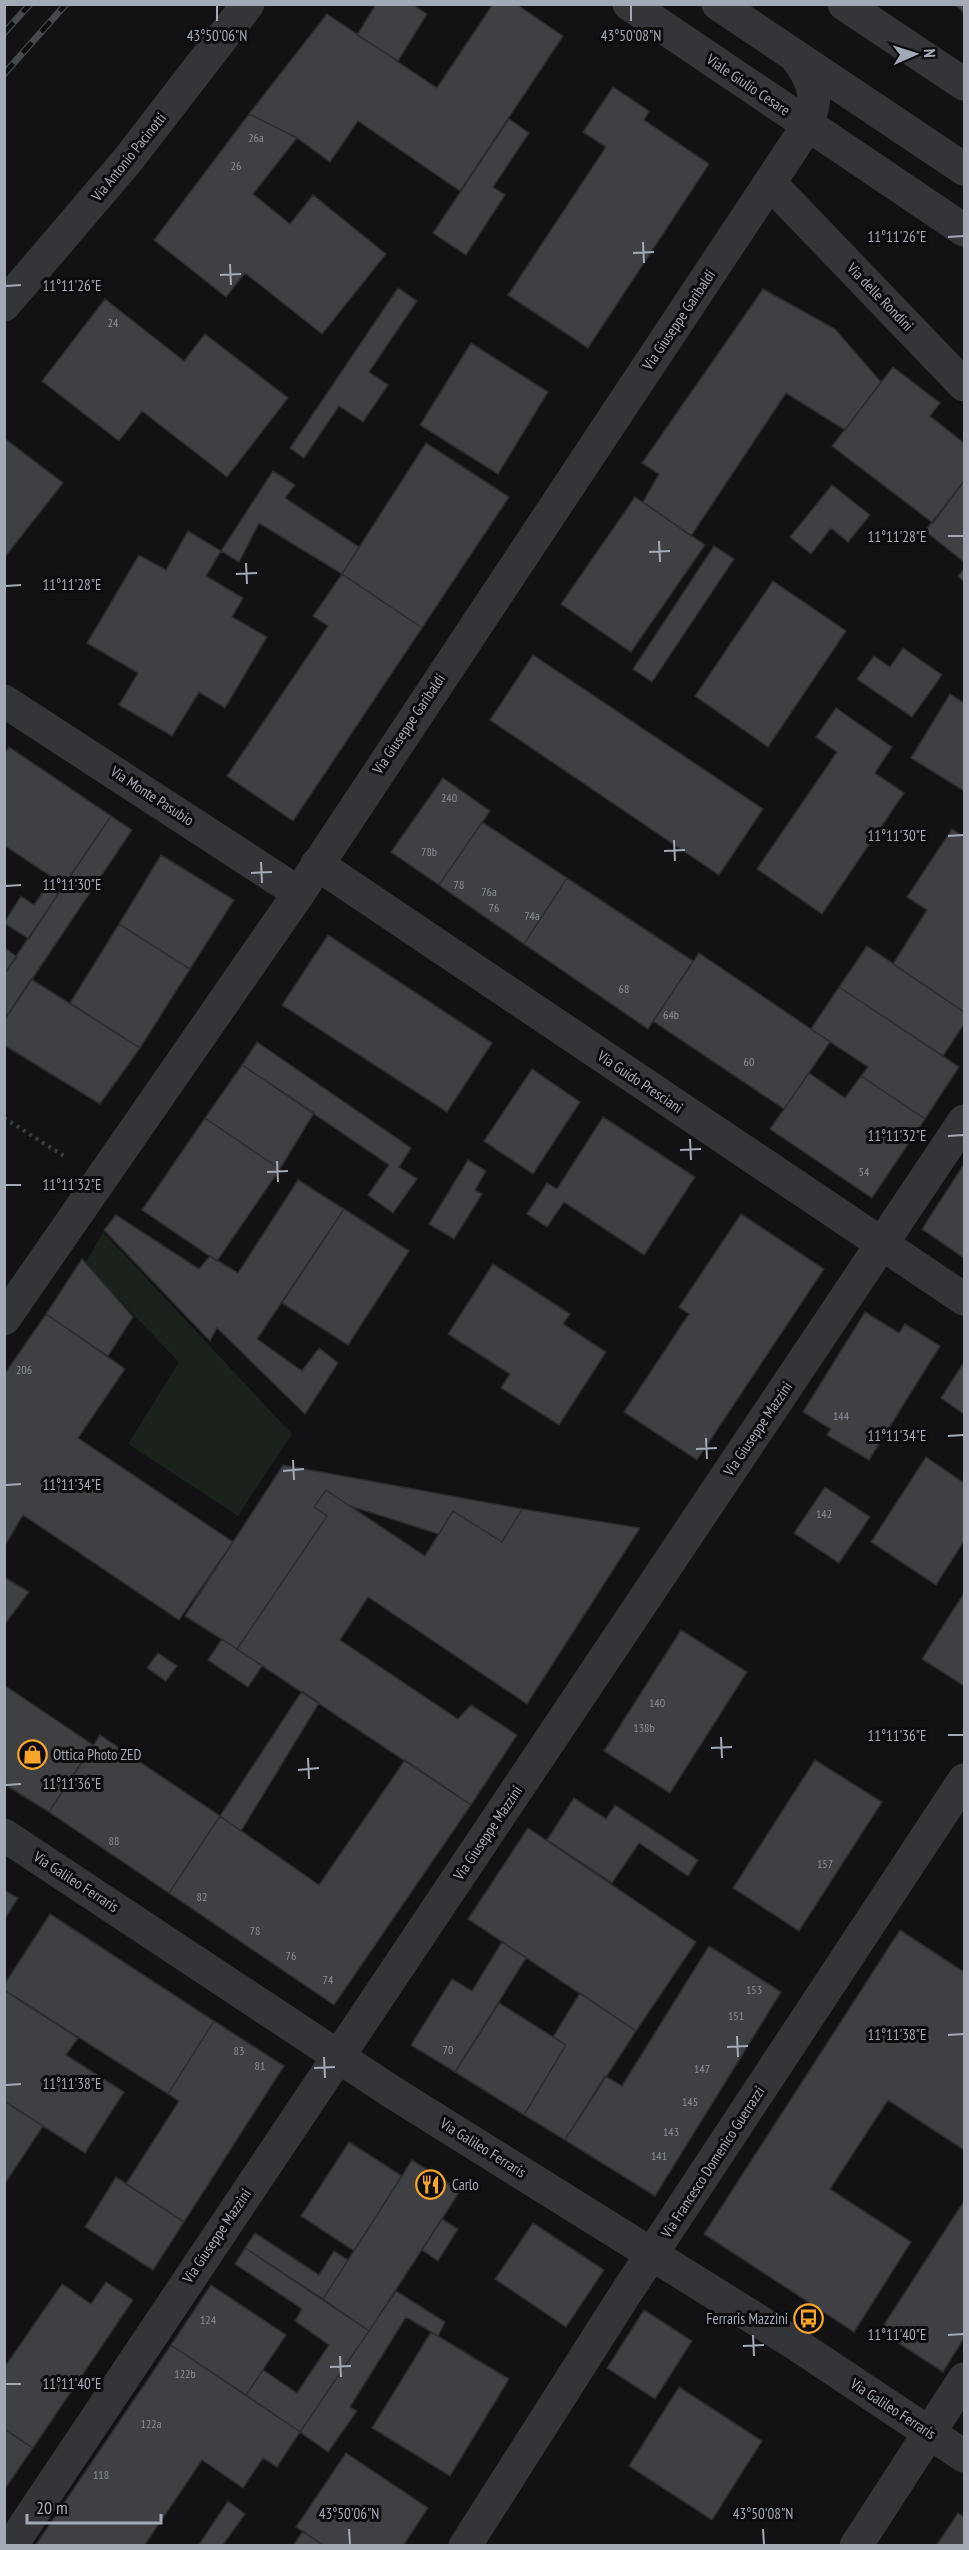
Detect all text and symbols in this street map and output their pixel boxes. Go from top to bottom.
north arrow [885,24,945,84]
text: 43°50'06"N [187,26,247,45]
text: 43°50'08"N [601,26,661,45]
text: N [920,48,940,58]
street label: Viale Giulio Cesare [702,49,794,119]
street label: Via Antonio Pacinotti [87,109,170,205]
house number: 26a [248,130,264,145]
house number: 26 [231,158,241,173]
text: 11°11'26"E [867,227,927,246]
street label: Via delle Rondini [842,258,918,335]
street label: Via Giuseppe Garibaldi [638,266,719,374]
text: 11°11'26"E [42,276,102,295]
house number: 24 [108,315,119,330]
text: 11°11'28"E [867,527,927,546]
text: 11°11'28"E [42,575,102,594]
street label: Via Giuseppe Garibaldi [368,670,449,778]
street label: Via Monte Pasubio [106,761,198,830]
house number: 240 [441,790,457,805]
text: 11°11'30"E [867,826,927,845]
house number: 78b [421,844,437,859]
text: 11°11'30"E [42,875,102,894]
house number: 78 [454,877,464,892]
house number: 76a [481,884,497,899]
house number: 76 [489,900,499,915]
house number: 74a [524,908,540,923]
house number: 68 [619,981,629,996]
house number: 64b [663,1007,679,1022]
street label: Via Guido Presciani [593,1046,687,1117]
house number: 60 [744,1054,754,1069]
text: 11°11'32"E [867,1126,927,1145]
house number: 54 [859,1164,870,1179]
text: 11°11'32"E [42,1175,102,1194]
house number: 206 [16,1362,32,1377]
street label: Via Giuseppe Mazzini [718,1378,796,1480]
house number: 144 [833,1408,850,1423]
text: 11°11'34"E [867,1426,927,1445]
text: 11°11'34"E [42,1475,102,1494]
house number: 142 [816,1506,832,1521]
house number: 140 [649,1695,665,1710]
house number: 138b [633,1720,655,1735]
text: 11°11'36"E [867,1726,927,1745]
shop icon: Ottica Photo ZED [16,1739,48,1771]
place label: Ottica Photo ZED [53,1745,142,1764]
text: 11°11'36"E [42,1774,102,1793]
street label: Via Giuseppe Mazzini [448,1782,526,1884]
house number: 88 [109,1833,119,1848]
street label: Via Galileo Ferraris [29,1846,122,1916]
house number: 157 [817,1856,833,1871]
house number: 82 [197,1889,207,1904]
house number: 78 [250,1923,260,1938]
house number: 76 [286,1948,296,1963]
house number: 74 [323,1972,334,1987]
house number: 153 [746,1982,762,1997]
house number: 151 [728,2008,744,2023]
text: 11°11'38"E [867,2025,927,2044]
house number: 70 [443,2042,453,2057]
house number: 83 [234,2043,244,2058]
house number: 81 [255,2058,265,2073]
house number: 147 [694,2061,710,2076]
text: 11°11'38"E [42,2074,102,2093]
street label: Via Francesco Domenico Guerrazzi [656,2082,769,2242]
house number: 145 [682,2094,698,2109]
street label: Via Galileo Ferraris [436,2113,530,2182]
house number: 143 [663,2124,679,2139]
house number: 141 [651,2148,667,2163]
restaurant icon: Carlo [415,2169,447,2201]
place label: Carlo [452,2175,479,2194]
street label: Via Giuseppe Mazzini [177,2185,255,2287]
bus stop icon: Ferraris Mazzini [793,2303,825,2335]
place label: Ferraris Mazzini [706,2309,788,2328]
house number: 124 [200,2312,217,2327]
text: 11°11'40"E [867,2325,927,2344]
house number: 122b [174,2366,196,2381]
street label: Via Galileo Ferraris [846,2373,939,2443]
text: 11°11'40"E [42,2374,102,2393]
house number: 122a [140,2416,162,2431]
house number: 118 [93,2467,109,2482]
scale bar [27,2487,160,2525]
text: 20 m [36,2496,68,2519]
text: 43°50'06"N [319,2504,379,2523]
text: 43°50'08"N [733,2504,793,2523]

